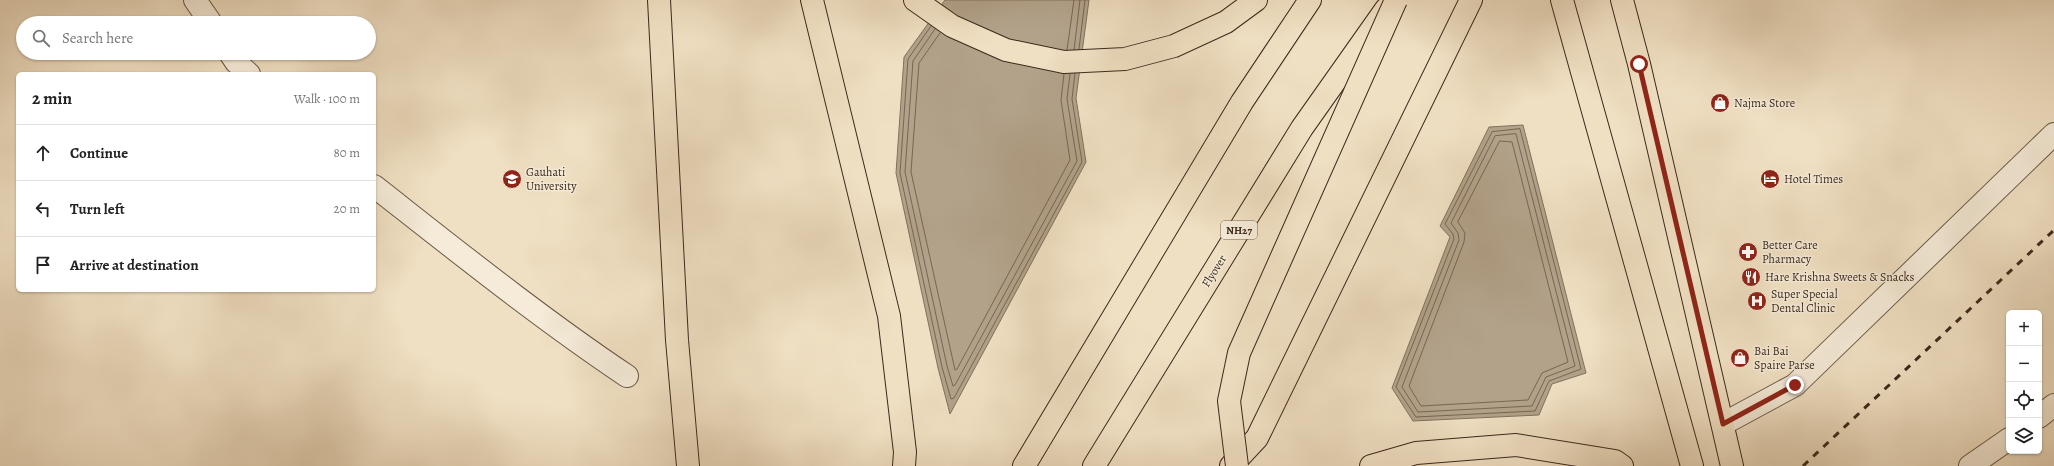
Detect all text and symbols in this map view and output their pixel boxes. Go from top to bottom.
search box [16,16,376,60]
icon: search [30,27,52,49]
text: Search here [62,28,133,48]
route start [1630,55,1648,73]
text: 2 min [32,87,72,110]
text: Walk · 100 m [294,90,360,107]
shop icon: Najma Store [1709,92,1731,114]
place label: Najma Store [1734,95,1795,111]
icon: ahead [32,142,54,164]
text: Continue [70,143,128,163]
text: 80 m [333,144,360,161]
place label: Gauhati University [526,164,577,194]
school or university icon: Gauhati University [501,168,523,190]
hotel icon: Hotel Times [1759,168,1781,190]
place label: Hotel Times [1784,171,1843,187]
icon: left [32,198,54,220]
text: Turn left [70,199,125,219]
text: 20 m [334,200,360,217]
road number: NH27 [1221,221,1257,239]
place label: Better Care Pharmacy [1762,237,1818,267]
pharmacy icon: Better Care Pharmacy [1737,241,1759,263]
street label: Flyover [1198,252,1230,290]
icon: arrive [32,254,54,276]
text: Arrive at destination [70,255,199,275]
restaurant icon: Hare Krishna Sweets & Snacks [1740,266,1762,288]
place label: Hare Krishna Sweets & Snacks [1765,269,1914,285]
place label: Super Special Dental Clinic [1771,286,1838,316]
hospital icon: Super Special Dental Clinic [1746,290,1768,312]
map controls [2006,310,2042,454]
button: + [2006,310,2042,346]
place label: Bai Bai Spaire Parse [1754,343,1815,373]
button: − [2006,346,2042,382]
shop icon: Bai Bai Spaire Parse [1729,347,1751,369]
route end [1786,376,1804,394]
button: locate [2006,382,2042,418]
button: layers [2006,418,2042,454]

